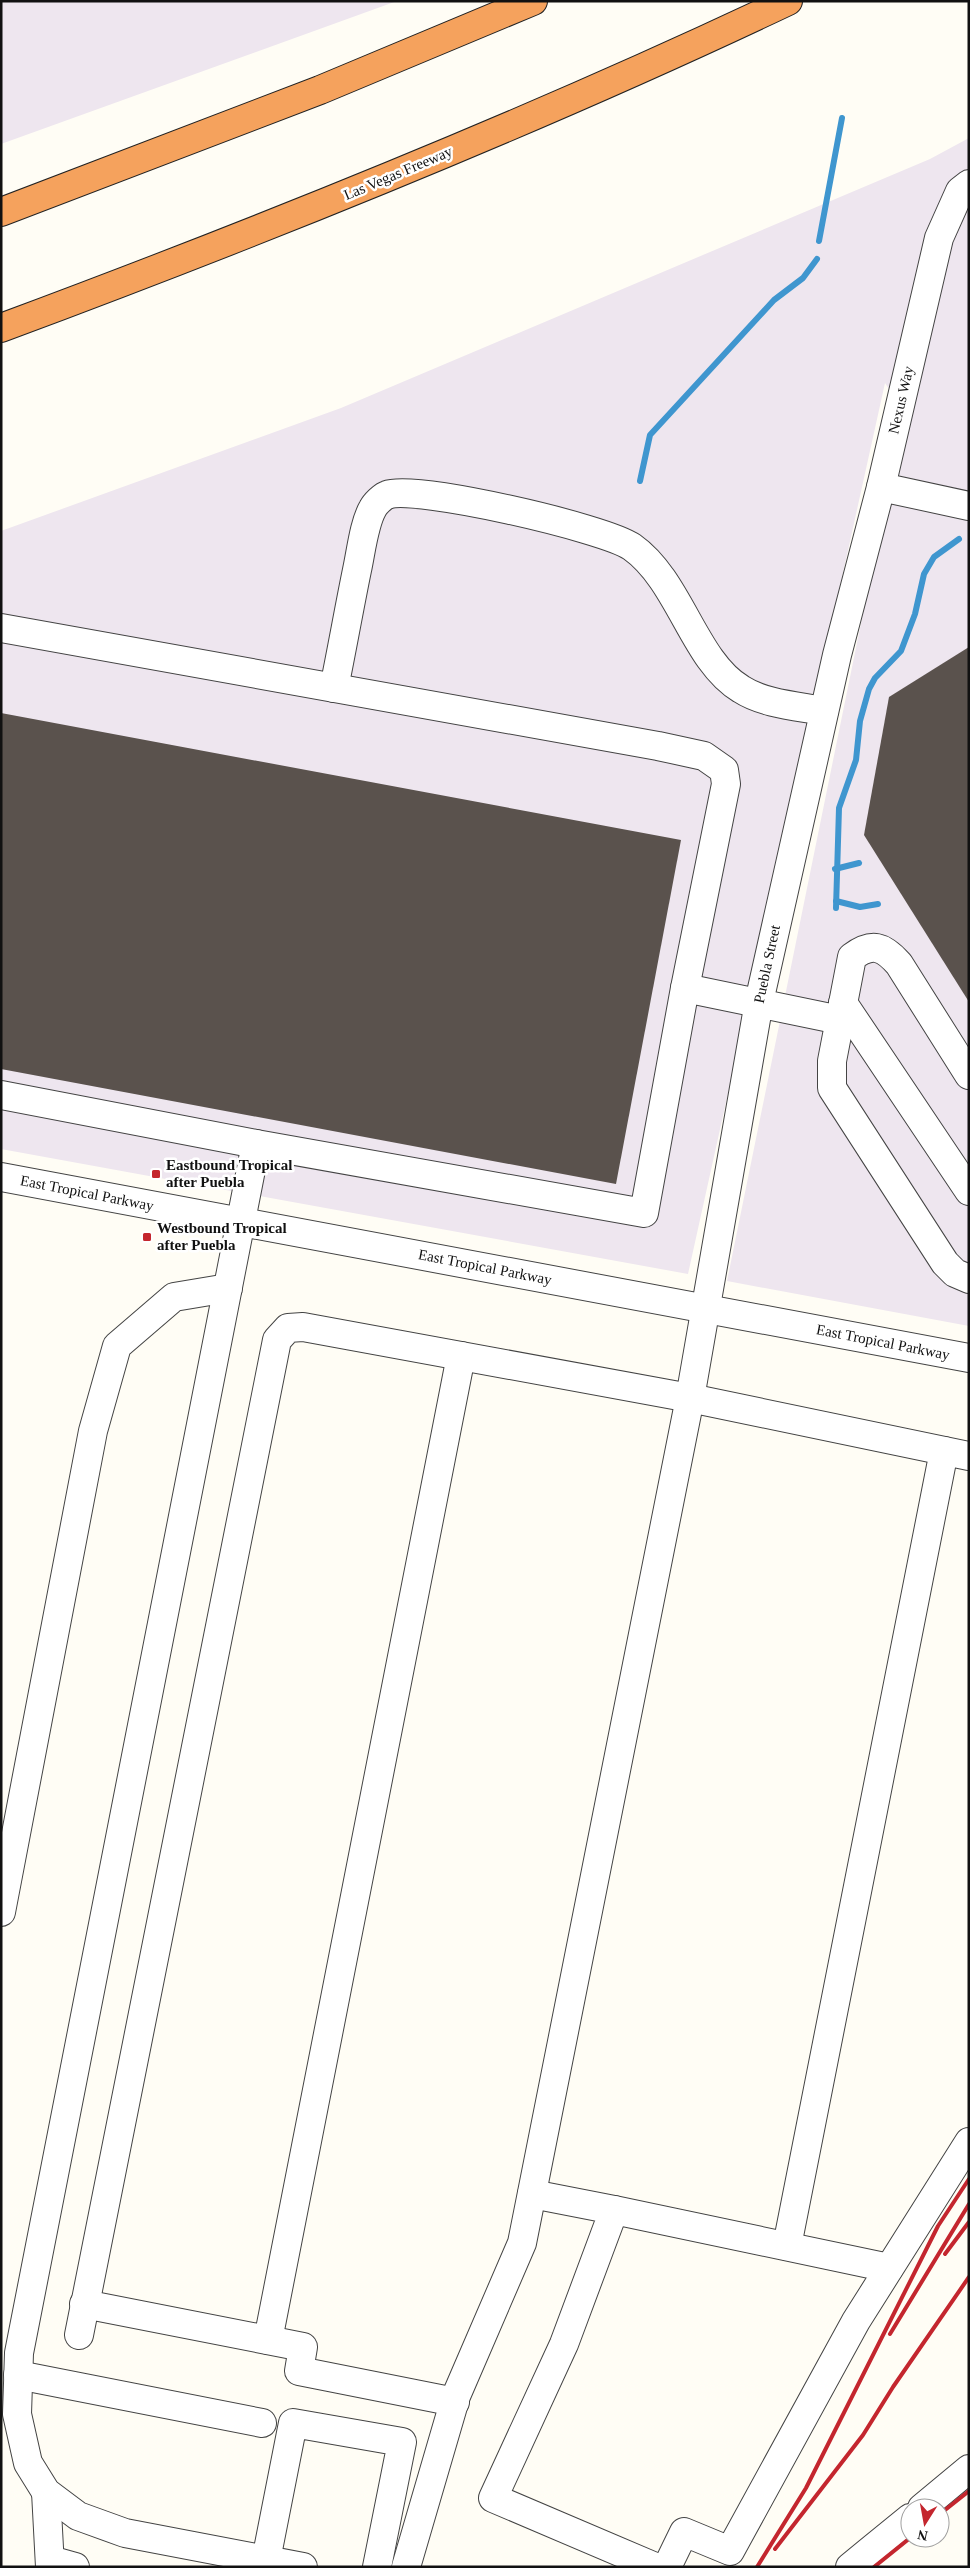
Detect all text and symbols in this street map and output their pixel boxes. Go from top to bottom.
street label: Las Vegas Freeway [341,143,455,203]
street label: Nexus Way [885,364,917,435]
street label: Puebla Street [751,923,783,1005]
place label: Eastbound Tropical after Puebla [166,1157,292,1190]
marker: Eastbound Tropical after Puebla [150,1168,162,1180]
street label: East Tropical Parkway [19,1172,156,1214]
place label: Westbound Tropical after Puebla [157,1220,287,1253]
marker: Westbound Tropical after Puebla [141,1231,153,1243]
street label: East Tropical Parkway [417,1246,554,1288]
street label: East Tropical Parkway [815,1321,952,1363]
north arrow [900,2498,950,2548]
text: N [916,2527,929,2544]

